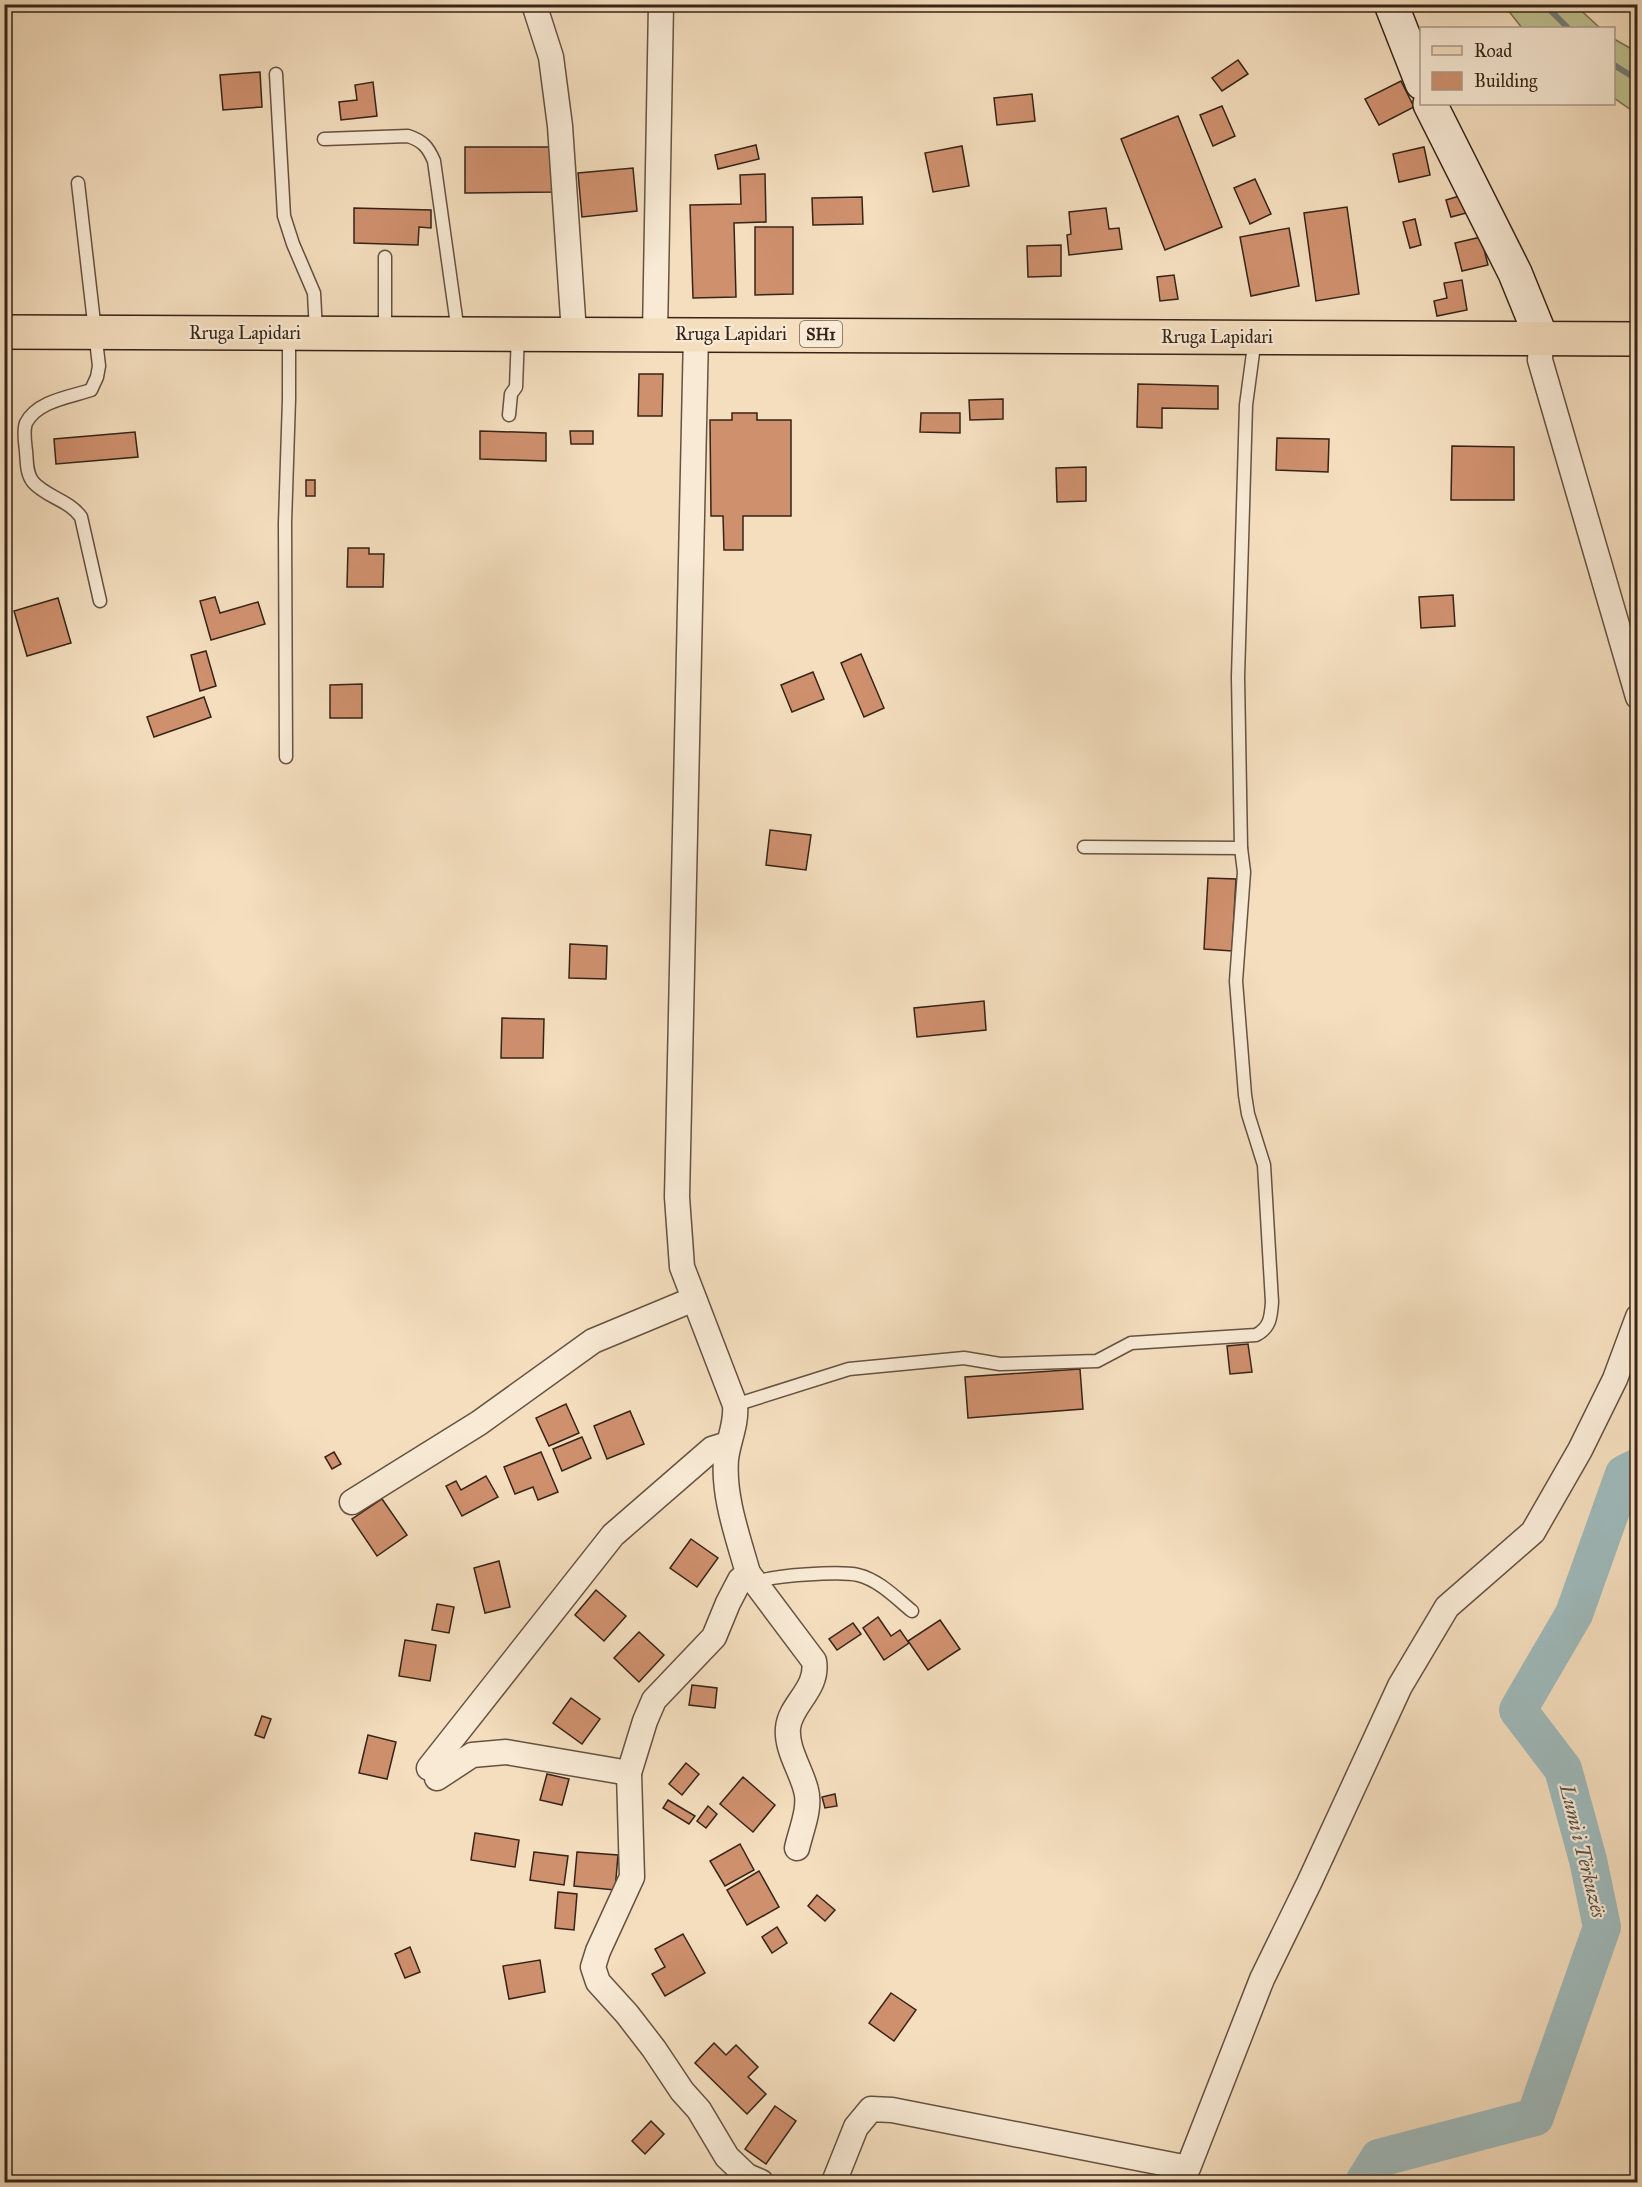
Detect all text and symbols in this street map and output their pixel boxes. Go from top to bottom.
legend [1420,27,1615,105]
text: Road [1474,40,1512,62]
text: Building [1474,70,1538,93]
road number: SH1 [800,321,842,347]
street label: Rruga Lapidari [189,322,301,345]
street label: Rruga Lapidari [675,323,787,346]
street label: Rruga Lapidari [1161,326,1273,349]
water label: Lumi i Tërkuzës [1555,1781,1611,1921]

